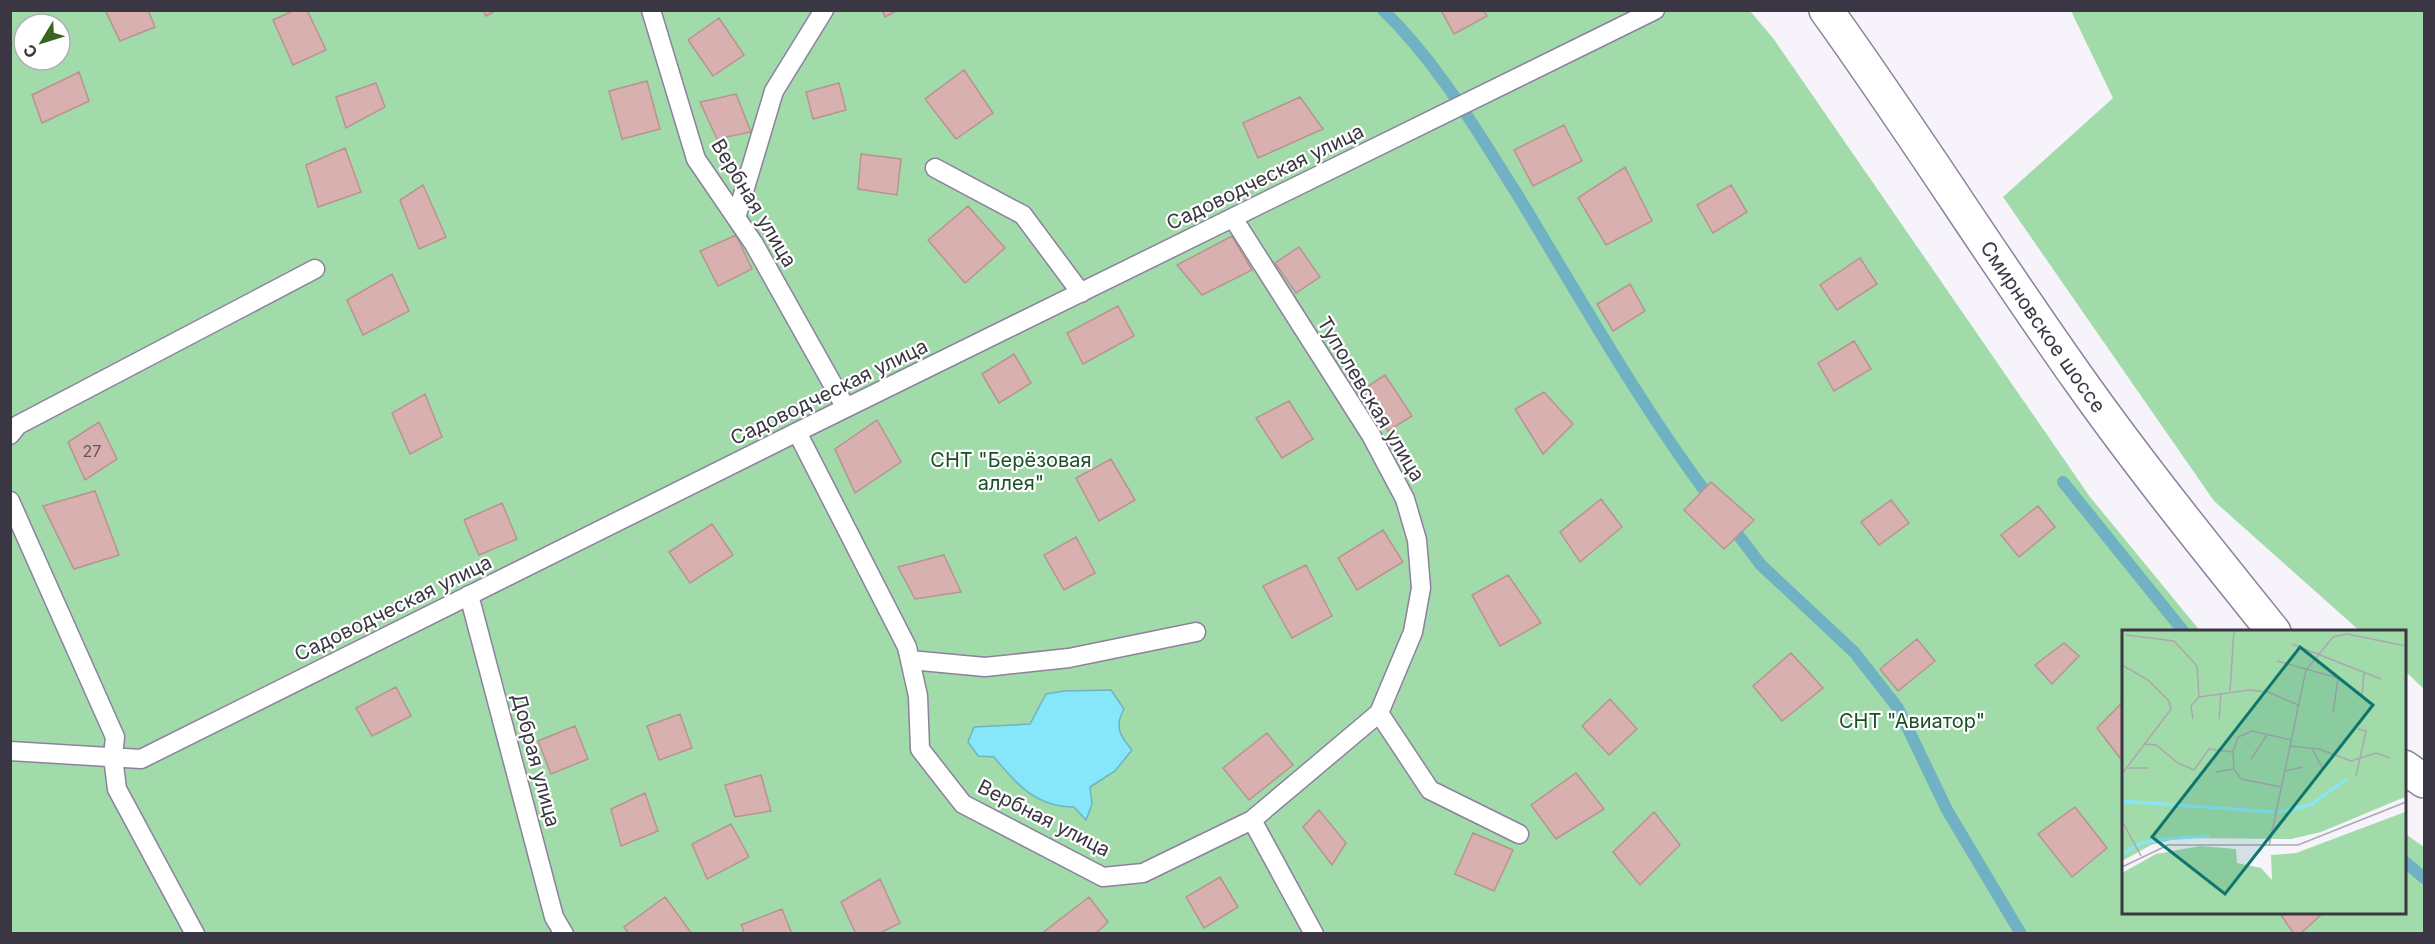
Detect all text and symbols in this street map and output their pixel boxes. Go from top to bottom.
north arrow [12,12,72,72]
text: С [19,40,42,62]
street label: Садоводческая улица [1162,119,1368,235]
street label: Вербная улица [706,134,802,272]
street label: Смирновское шоссе [1975,236,2111,417]
street label: Туполевская улица [1312,312,1430,486]
street label: Садоводческая улица [726,334,932,450]
house number: 27 [83,441,101,461]
park label: СНТ "Берёзовая аллея" [930,448,1092,495]
street label: Садоводческая улица [290,550,496,666]
inset map [2122,630,2405,914]
street label: Добрая улица [507,691,565,829]
park label: СНТ "Авиатор" [1839,709,1985,733]
street label: Вербная улица [974,774,1114,862]

